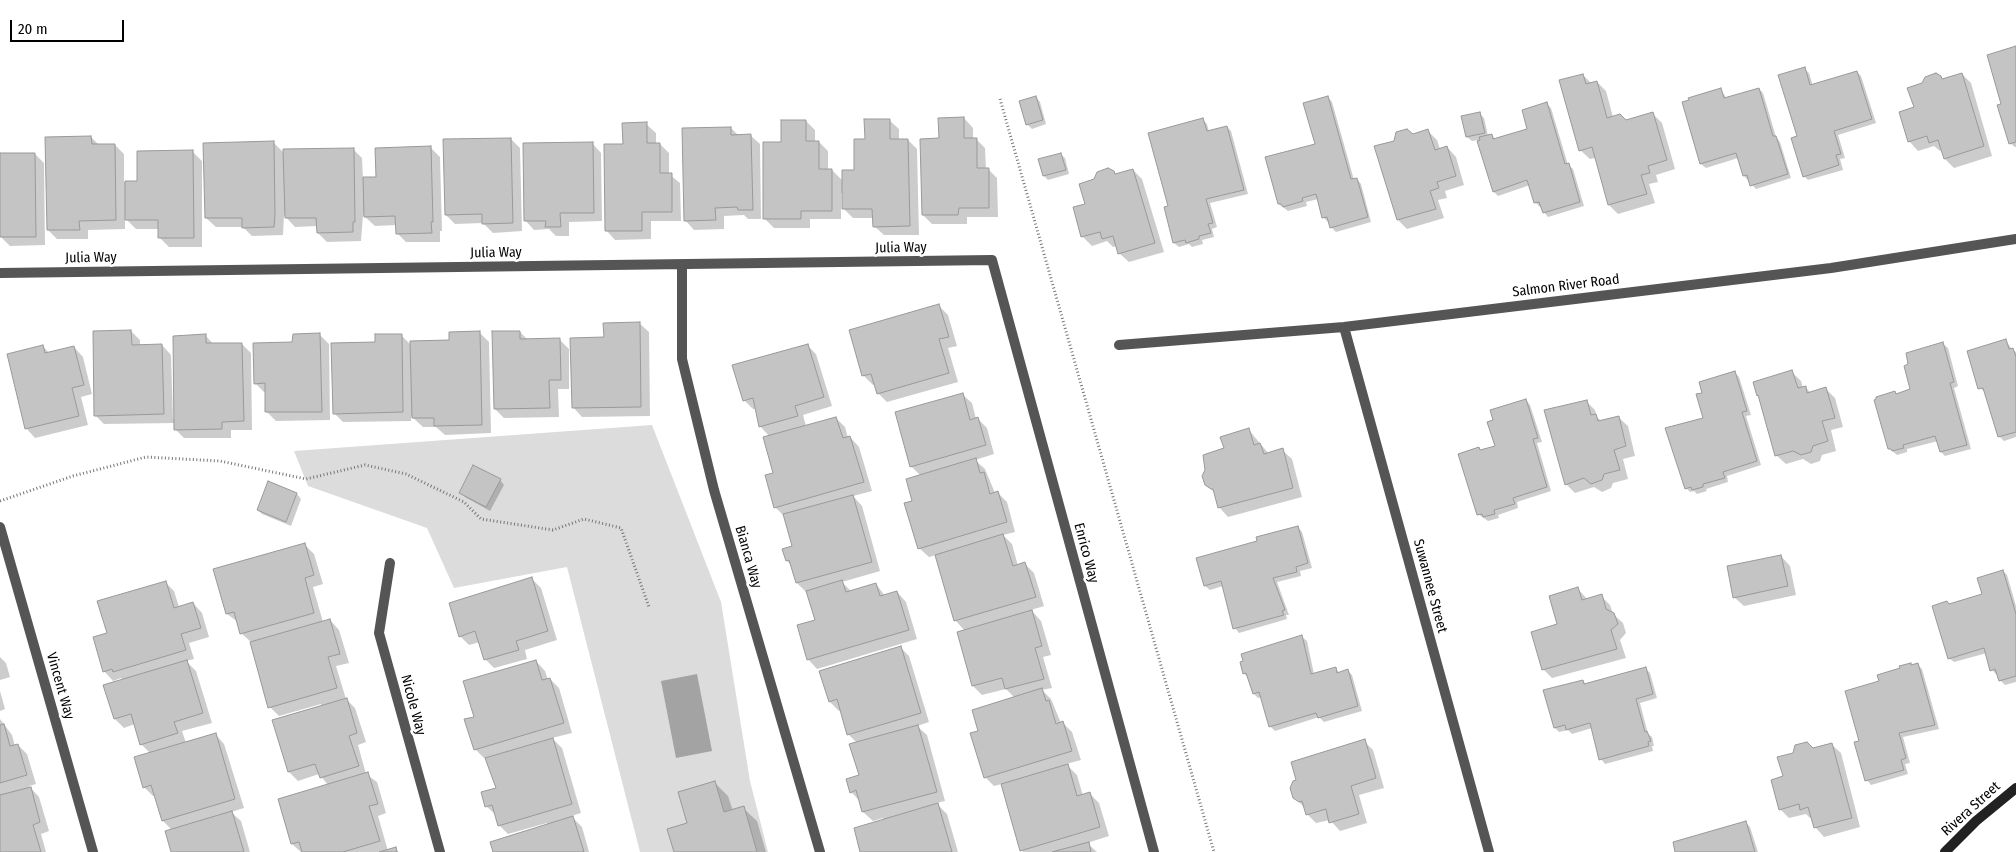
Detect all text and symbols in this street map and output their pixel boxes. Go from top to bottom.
scale bar [12,10,126,42]
text: 20 m [18,20,48,38]
street label: Julia Way [875,239,927,257]
street label: Julia Way [470,244,522,262]
street label: Julia Way [65,249,117,267]
street label: Salmon River Road [1512,271,1620,301]
street label: Enrico Way [1070,521,1102,585]
street label: Bianca Way [731,524,765,590]
street label: Suwannee Street [1409,537,1451,635]
street label: Vincent Way [42,651,78,721]
street label: Nicole Way [397,673,429,737]
street label: Rivera Street [1938,778,2004,840]

